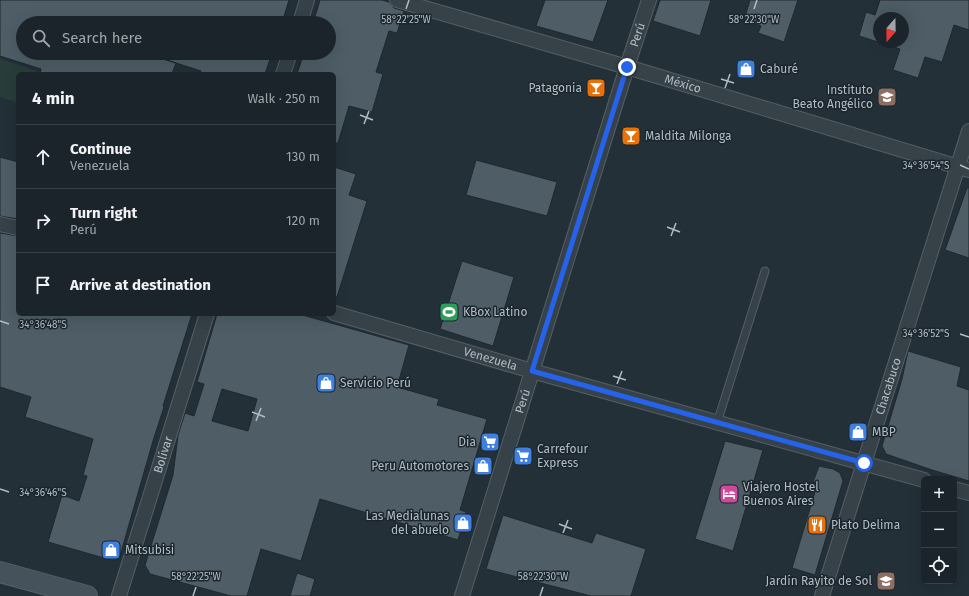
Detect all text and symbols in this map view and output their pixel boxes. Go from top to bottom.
north arrow [873,12,909,48]
text: 58°22'25"W [381,14,432,26]
text: 58°22'30"W [729,14,780,26]
search box [16,16,336,60]
street label: Perú [627,21,648,49]
icon: search [30,27,52,49]
text: Search here [62,29,142,47]
route end [618,58,636,76]
shop icon: Caburé [735,58,757,80]
place label: Caburé [760,62,798,76]
street label: México [663,72,703,96]
bar icon: Patagonia [585,77,607,99]
place label: Patagonia [529,81,582,95]
place label: Instituto Beato Angélico [793,83,873,111]
school or university icon: Instituto Beato Angélico [876,86,898,108]
text: 4 min [32,88,75,109]
text: Walk · 250 m [247,91,320,106]
bar icon: Maldita Milonga [620,125,642,147]
place label: Maldita Milonga [645,129,731,143]
text: Continue [70,140,131,158]
icon: ahead [32,146,54,168]
text: 130 m [286,149,320,164]
text: Venezuela [70,158,130,173]
text: 34°36'54"S [902,160,950,172]
text: Turn right [70,204,137,222]
icon: right [32,210,54,232]
text: 120 m [286,213,320,228]
text: Perú [70,222,97,237]
icon: arrive [32,274,54,296]
text: Arrive at destination [70,276,211,294]
sports icon: KBox Latino [438,301,460,323]
place label: KBox Latino [463,305,527,319]
text: 34°36'48"S [19,319,67,331]
text: 34°36'52"S [902,328,950,340]
street label: Venezuela [462,344,519,373]
street label: Chacabuco [873,356,904,416]
shop icon: Servicio Perú [315,372,337,394]
place label: Servicio Perú [340,376,411,390]
street label: Perú [512,387,533,415]
shop icon: MBP [847,421,869,443]
place label: MBP [872,425,896,439]
supermarket icon: Dia [479,431,501,453]
street label: Bolívar [151,434,176,475]
place label: Dia [458,435,476,449]
place label: Carrefour Express [537,442,588,470]
supermarket icon: Carrefour Express [512,445,534,467]
route start [855,454,873,472]
shop icon: Peru Automotores [472,455,494,477]
place label: Peru Automotores [371,459,469,473]
map controls [921,476,957,584]
button: + [921,476,957,512]
place label: Viajero Hostel Buenos Aires [743,480,819,508]
hotel icon: Viajero Hostel Buenos Aires [718,483,740,505]
text: 34°36'46"S [19,487,67,499]
place label: Las Medialunas del abuelo [366,509,449,537]
shop icon: Las Medialunas del abuelo [452,512,474,534]
button: − [921,512,957,548]
restaurant icon: Plato Delima [806,514,828,536]
place label: Plato Delima [831,518,900,532]
shop icon: Mitsubisi [100,539,122,561]
place label: Mitsubisi [125,543,174,557]
button: locate [921,548,957,584]
school or university icon: Jardín Rayito de Sol [875,570,897,592]
text: 58°22'25"W [171,571,222,583]
text: 58°22'30"W [518,571,569,583]
place label: Jardín Rayito de Sol [766,574,872,588]

